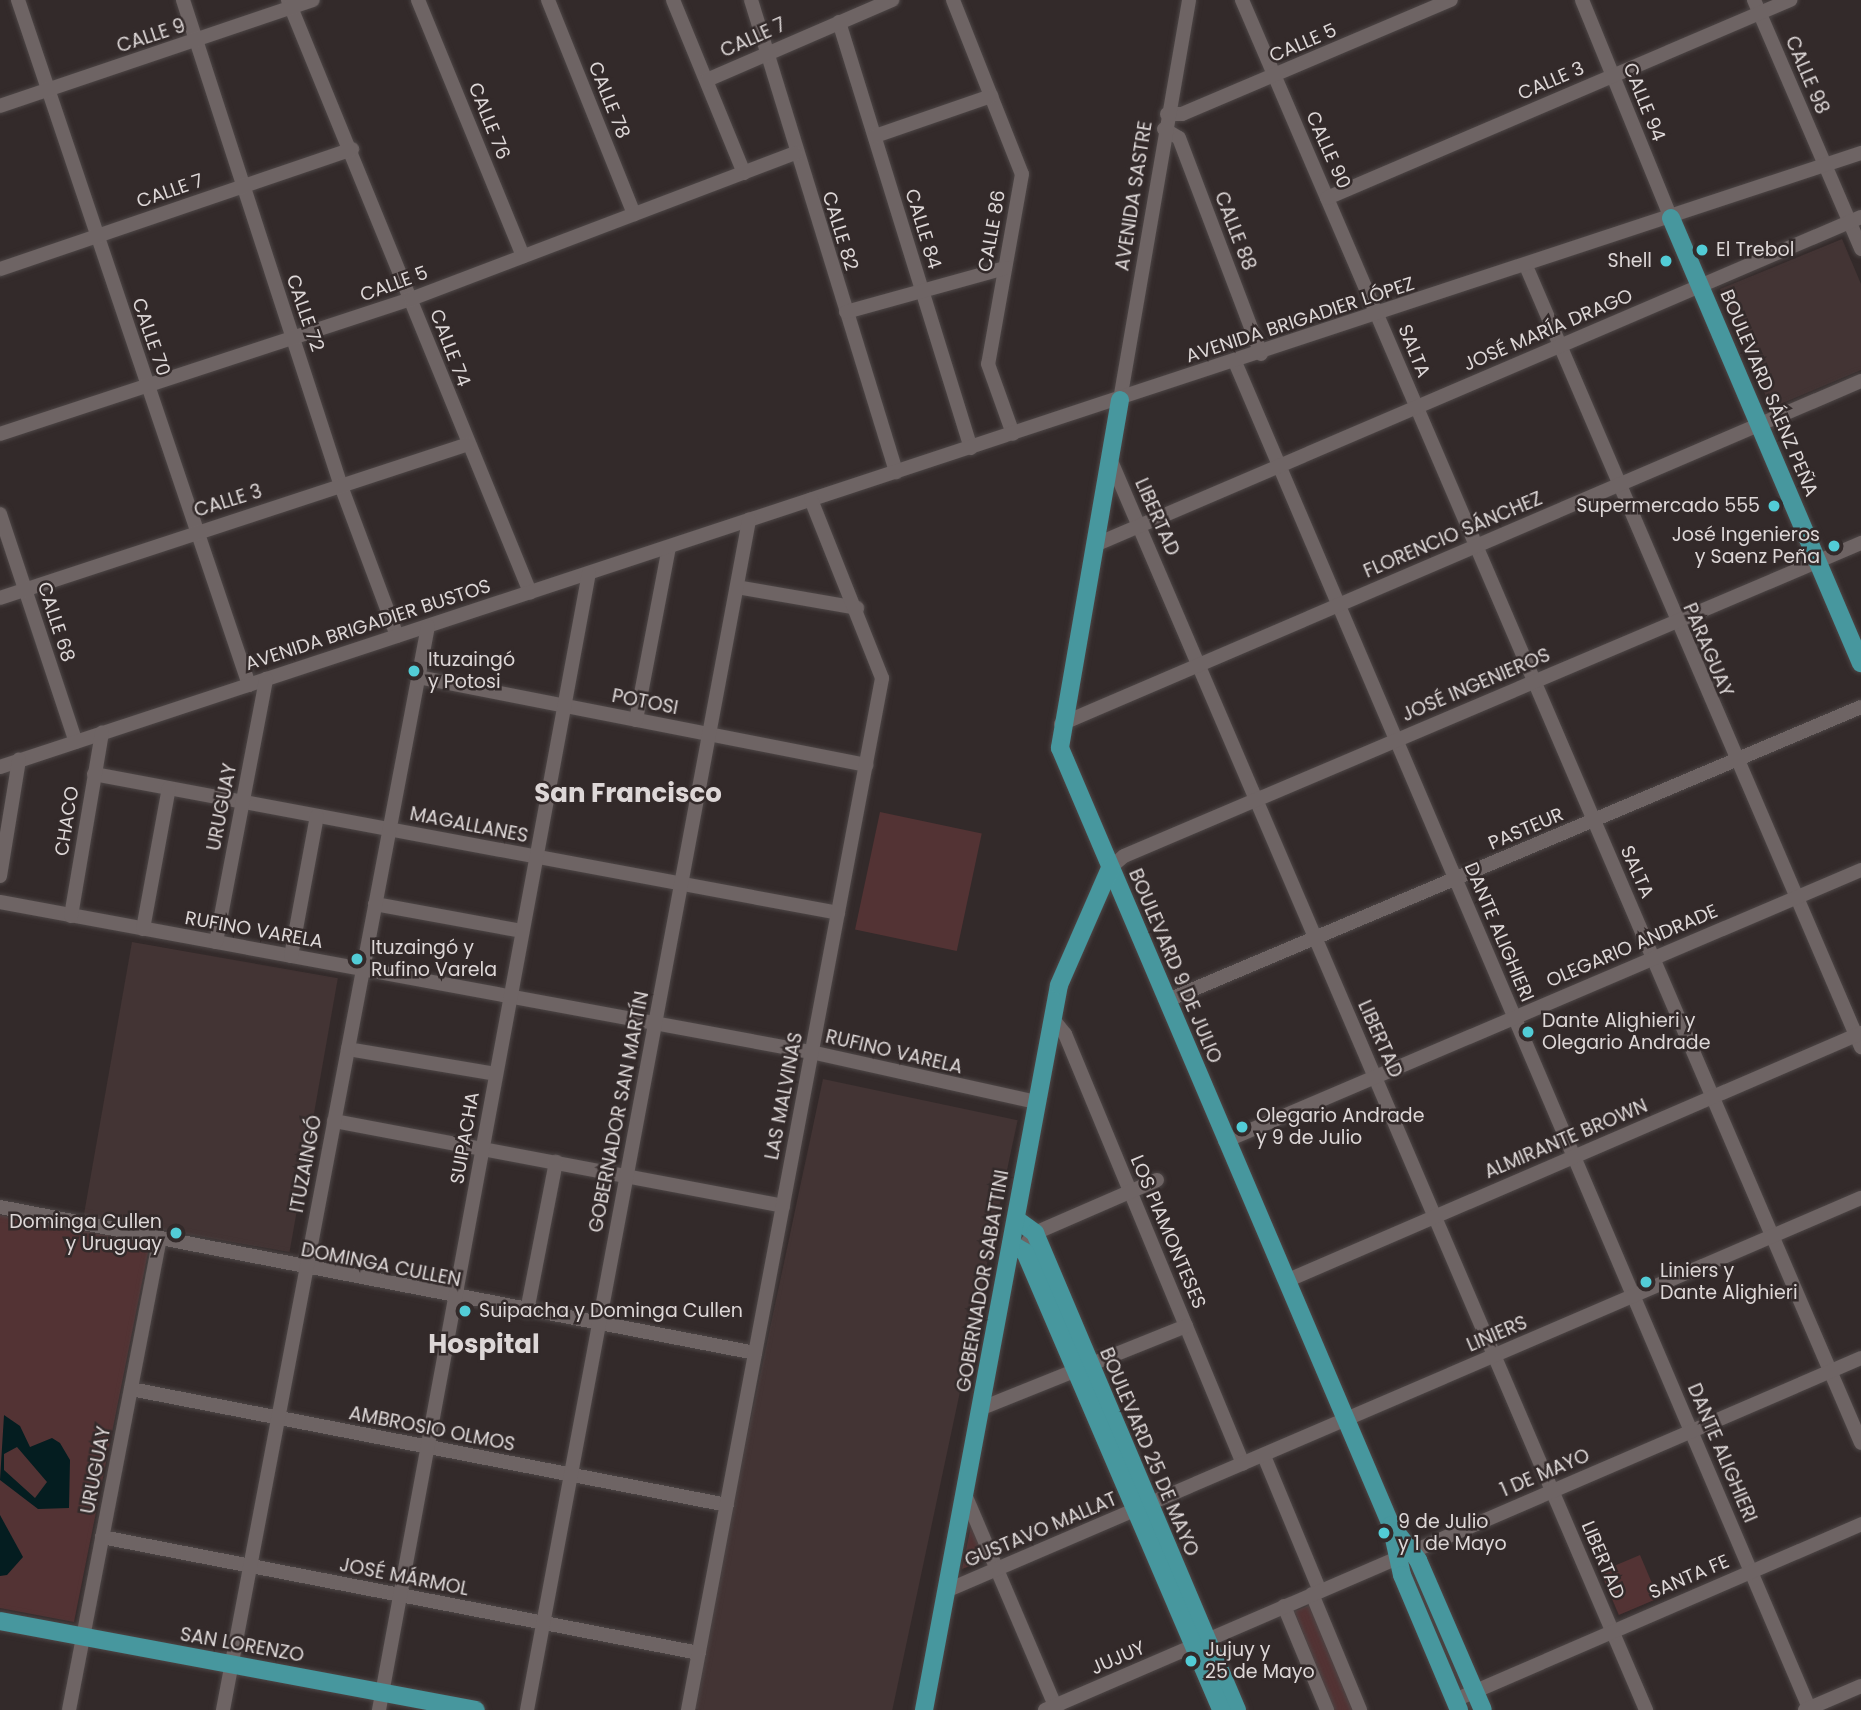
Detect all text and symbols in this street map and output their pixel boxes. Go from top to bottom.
street label: CALLE 9 [114,14,188,58]
street label: CALLE 7 [717,14,789,62]
street label: CALLE 5 [1266,19,1340,67]
street label: CALLE 98 [1780,32,1834,118]
street label: CALLE 3 [1514,57,1588,105]
street label: CALLE 78 [583,58,635,142]
street label: CALLE 94 [1618,59,1670,145]
street label: CALLE 76 [463,79,515,163]
street label: CALLE 90 [1301,108,1355,192]
street label: AVENIDA SASTRE [1111,119,1157,273]
street label: CALLE 7 [134,169,206,213]
street label: CALLE 84 [900,186,946,272]
street label: CALLE 86 [974,188,1010,274]
street label: CALLE 88 [1210,188,1260,274]
street label: CALLE 82 [817,189,863,273]
place label: El Trebol [1716,239,1794,261]
marker: El Trebol [1694,242,1710,258]
place label: Shell [1608,250,1652,272]
marker: Shell [1658,253,1674,269]
street label: CALLE 5 [357,261,431,307]
street label: CALLE 72 [281,271,329,355]
street label: AVENIDA BRIGADIER LÓPEZ [1183,272,1417,368]
street label: JOSÉ MARÍA DRAGO [1460,284,1636,376]
street label: BOULEVARD SÁENZ PEÑA [1715,286,1823,500]
street label: CALLE 70 [127,295,175,379]
street label: CALLE 74 [425,306,475,390]
street label: SALTA [1393,321,1435,381]
street label: LIBERTAD [1130,475,1184,559]
street label: CALLE 3 [191,480,265,522]
street label: FLORENCIO SÁNCHEZ [1360,487,1546,583]
place label: Supermercado 555 [1576,495,1760,517]
marker: Supermercado 555 [1766,498,1782,514]
place label: José Ingenieros y Saenz Peña [1672,524,1820,568]
marker: José Ingenieros y Saenz Peña [1826,538,1842,554]
street label: AVENIDA BRIGADIER BUSTOS [242,575,494,675]
street label: CALLE 68 [32,579,80,665]
street label: PARAGUAY [1678,600,1738,700]
street label: JOSÉ INGENIEROS [1398,643,1554,727]
place label: Ituzaingó y Potosi [428,649,515,693]
marker: Ituzaingó y Potosi [406,663,422,679]
street label: POTOSI [610,684,680,720]
street label: URUGUAY [202,761,242,853]
district label: San Francisco [534,778,722,810]
street label: CHACO [50,785,84,857]
street label: MAGALLANES [408,802,530,848]
street label: PASTEUR [1485,803,1567,855]
street label: SALTA [1615,842,1659,902]
street label: DANTE ALIGHIERI [1459,859,1539,1005]
street label: BOULEVARD 9 DE JULIO [1124,865,1226,1067]
street label: OLEGARIO ANDRADE [1543,900,1721,992]
street label: RUFINO VARELA [183,907,325,953]
place label: Ituzaingó y Rufino Varela [371,937,497,981]
marker: Ituzaingó y Rufino Varela [349,951,365,967]
street label: GOBERNADOR SAN MARTÍN [584,989,654,1235]
street label: LIBERTAD [1353,997,1407,1081]
place label: Dante Alighieri y Olegario Andrade [1542,1010,1710,1054]
marker: Dante Alighieri y Olegario Andrade [1520,1024,1536,1040]
street label: RUFINO VARELA [823,1025,965,1079]
street label: LAS MALVINAS [760,1030,808,1162]
street label: SUIPACHA [446,1090,484,1186]
street label: ALMIRANTE BROWN [1481,1094,1651,1184]
place label: Olegario Andrade y 9 de Julio [1256,1105,1424,1149]
street label: ITUZAINGÓ [285,1113,327,1215]
marker: Olegario Andrade y 9 de Julio [1234,1119,1250,1135]
street label: LOS PIAMONTESES [1125,1152,1211,1312]
street label: GOBERNADOR SABATTINI [952,1168,1014,1394]
place label: Dominga Cullen y Uruguay [9,1211,162,1255]
marker: Dominga Cullen y Uruguay [168,1225,184,1241]
street label: DOMINGA CULLEN [299,1238,463,1292]
place label: Liniers y Dante Alighieri [1660,1260,1798,1304]
marker: Liniers y Dante Alighieri [1638,1274,1654,1290]
place label: Suipacha y Dominga Cullen [479,1300,743,1322]
marker: Suipacha y Dominga Cullen [457,1303,473,1319]
street label: LINIERS [1463,1311,1531,1357]
district label: Hospital [428,1329,540,1361]
street label: BOULEVARD 25 DE MAYO [1095,1344,1203,1560]
street label: DANTE ALIGHIERI [1682,1380,1762,1526]
street label: AMBROSIO OLMOS [347,1402,517,1456]
street label: URUGUAY [76,1424,116,1516]
street label: 1 DE MAYO [1497,1444,1593,1502]
street label: GUSTAVO MALLAT [961,1488,1121,1572]
place label: 9 de Julio y 1 de Mayo [1398,1511,1507,1555]
street label: LIBERTAD [1576,1518,1630,1602]
marker: 9 de Julio y 1 de Mayo [1376,1525,1392,1541]
street label: SANTA FE [1646,1550,1732,1604]
street label: JOSÉ MÁRMOL [337,1553,471,1601]
street label: SAN LORENZO [178,1623,306,1667]
street label: JUJUY [1087,1636,1149,1680]
place label: Jujuy y 25 de Mayo [1205,1639,1315,1683]
marker: Jujuy y 25 de Mayo [1183,1653,1199,1669]

